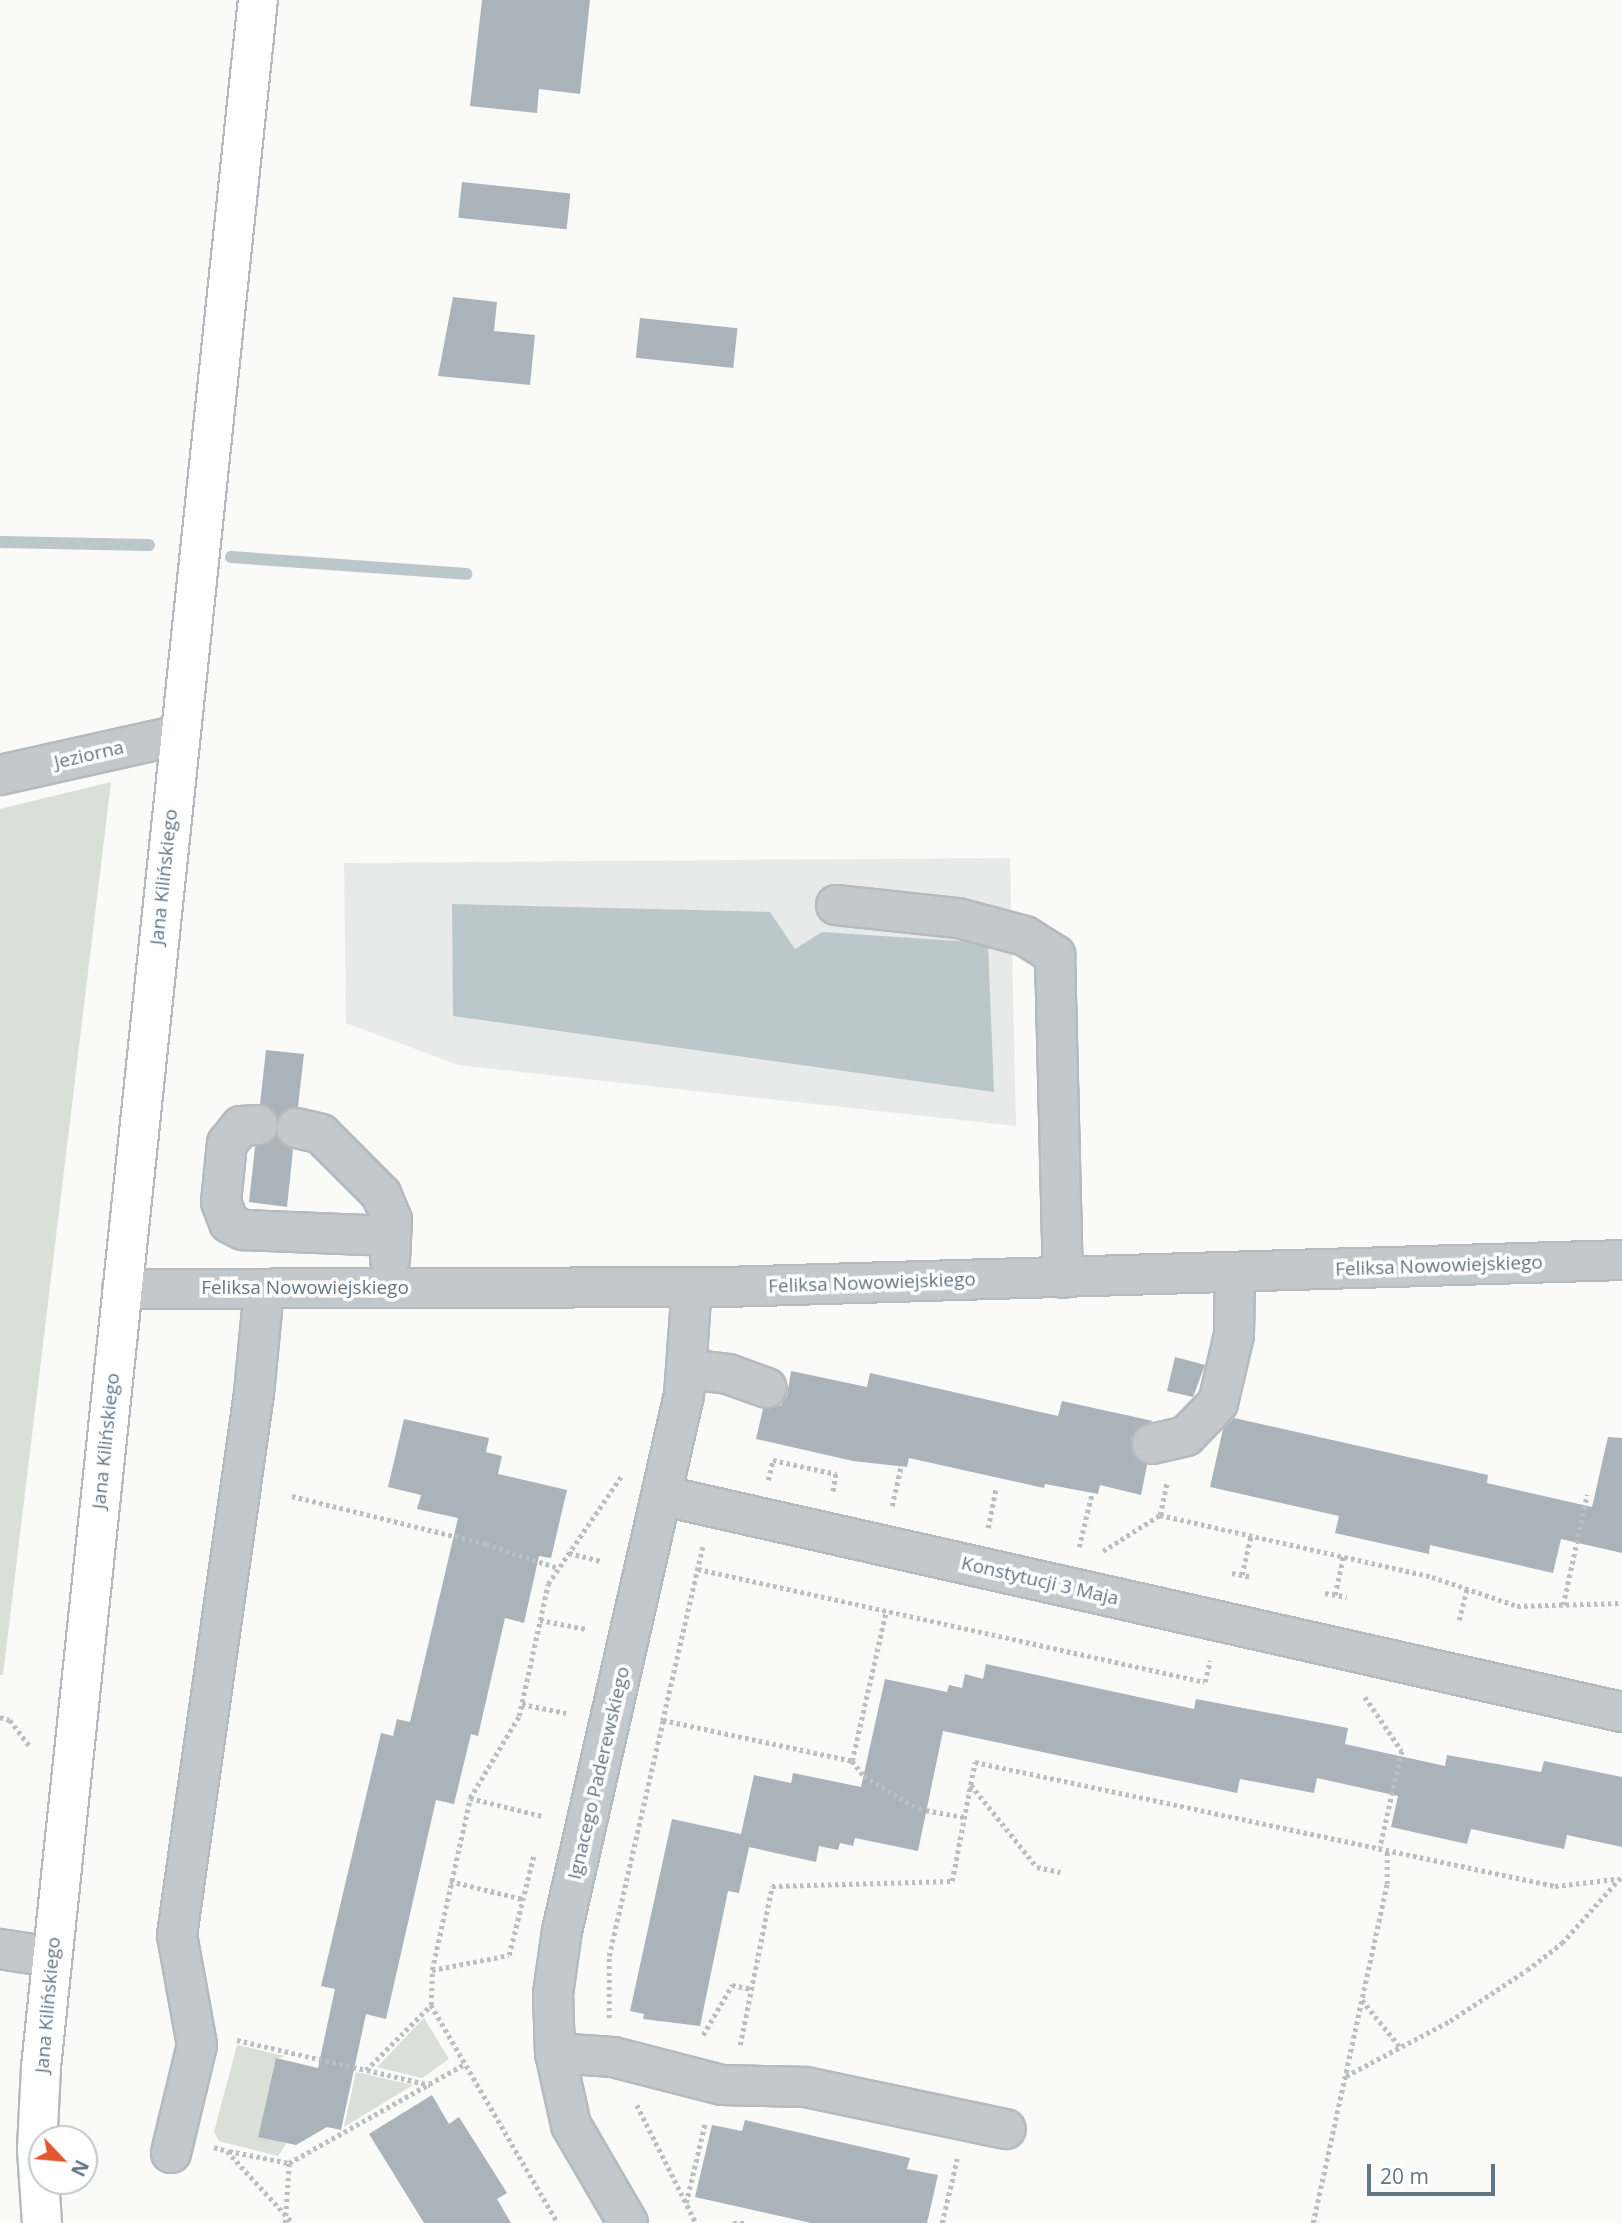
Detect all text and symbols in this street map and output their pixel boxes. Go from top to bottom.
street label: Jeziorna [52,736,126,774]
street label: Jana Kilińskiego [146,808,182,946]
street label: Feliksa Nowowiejskiego [1335,1251,1543,1281]
street label: Feliksa Nowowiejskiego [768,1268,976,1298]
street label: Feliksa Nowowiejskiego [201,1277,409,1299]
street label: Jana Kilińskiego [88,1372,124,1510]
street label: Konstytucji 3 Maja [959,1552,1121,1610]
street label: Ignacego Paderewskiego [563,1664,635,1882]
street label: Jana Kilińskiego [31,1936,65,2074]
north arrow [28,2125,98,2195]
scale bar [1370,2150,1498,2194]
text: N [65,2156,95,2181]
text: 20 m [1380,2162,1429,2190]

